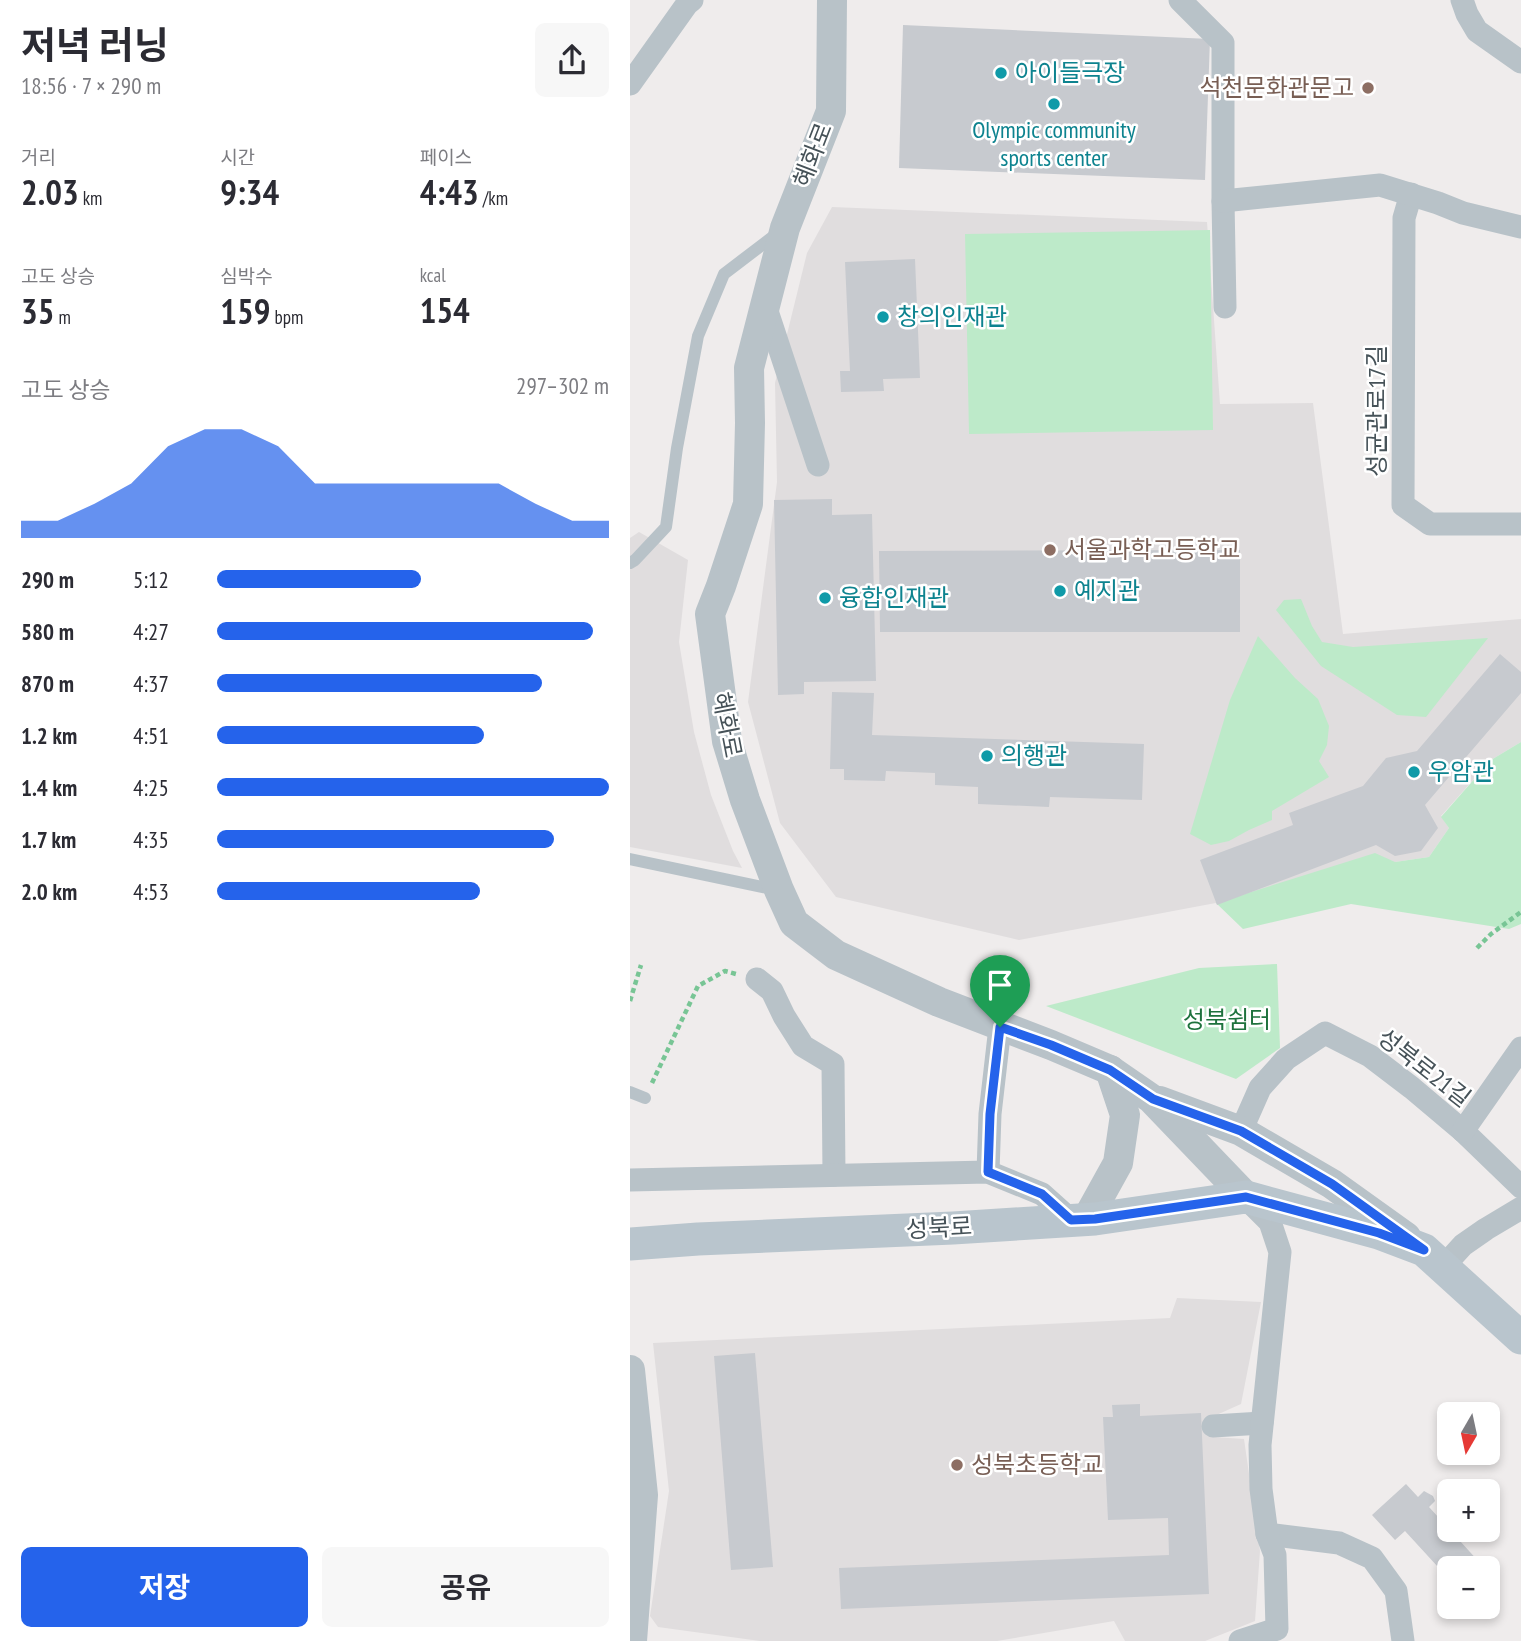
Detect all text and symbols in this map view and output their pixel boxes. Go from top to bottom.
text: 저녁 러닝 [21,20,169,69]
button: share [535,23,609,97]
place label: 아이들극장 [1015,57,1125,88]
marker: 아이들극장 [993,65,1009,81]
text: 18:56 · 7 × 290 m [21,71,161,100]
place label: 석천문화관문고 [1199,72,1354,103]
marker: 석천문화관문고 [1360,80,1376,96]
marker: Olympic community sports center [1046,96,1062,112]
place label: Olympic community sports center [972,114,1136,173]
street label: 혜화로 [786,118,839,191]
text: 거리 [21,145,56,169]
text: 시간 [220,145,255,169]
text: 페이스 [420,145,472,169]
text: 2.03 [21,169,79,215]
text: 9:34 [220,169,279,215]
text: 4:43 [420,169,479,215]
text: km [79,186,102,210]
text: /km [479,186,508,210]
text: kcal [420,263,446,287]
text: 고도 상승 [21,264,95,288]
text: 심박수 [220,264,273,288]
text: 154 [420,287,470,333]
text: 35 [21,288,54,334]
text: 159 [220,288,271,334]
place label: 창의인재관 [897,301,1007,332]
text: m [54,305,71,329]
text: bpm [271,305,303,329]
marker: 창의인재관 [875,309,891,325]
street label: 성균관로17길 [1361,345,1392,477]
text: 297–302 m [516,371,609,400]
text: 고도 상승 [21,375,111,404]
place label: 서울과학고등학교 [1064,534,1241,565]
marker: 서울과학고등학교 [1042,542,1058,558]
text: 290 m [21,565,74,594]
text: 5:12 [133,565,169,594]
place label: 예지관 [1074,575,1140,606]
place label: 융합인재관 [839,582,949,613]
marker: 예지관 [1052,583,1068,599]
marker: 융합인재관 [817,590,833,606]
text: 580 m [21,617,74,646]
text: 4:27 [133,617,169,646]
text: 870 m [21,669,74,698]
text: 4:37 [133,669,169,698]
street label: 혜화로 [706,689,749,760]
text: 1.2 km [21,721,77,750]
text: 4:51 [133,721,169,750]
place label: 의행관 [1001,740,1067,771]
marker: 의행관 [979,748,995,764]
place label: 우암관 [1428,756,1494,787]
marker: 우암관 [1406,764,1422,780]
text: 1.4 km [21,773,77,802]
text: 4:25 [133,773,169,802]
text: 1.7 km [21,825,76,854]
text: 4:35 [133,825,169,854]
text: 2.0 km [21,877,77,906]
text: 4:53 [133,877,169,906]
pin [970,955,1030,1027]
icon: arrive [981,966,1019,1004]
park label: 성북쉼터 [1183,1004,1271,1035]
street label: 성북로21길 [1371,1022,1477,1114]
street label: 성북로 [905,1210,973,1245]
north arrow [1437,1402,1500,1465]
map controls [1437,1402,1500,1619]
place label: 성북초등학교 [971,1449,1103,1480]
marker: 성북초등학교 [949,1457,965,1473]
button: + [1437,1479,1500,1542]
button: 저장 [21,1547,308,1627]
button: 공유 [322,1547,609,1627]
button: − [1437,1556,1500,1619]

